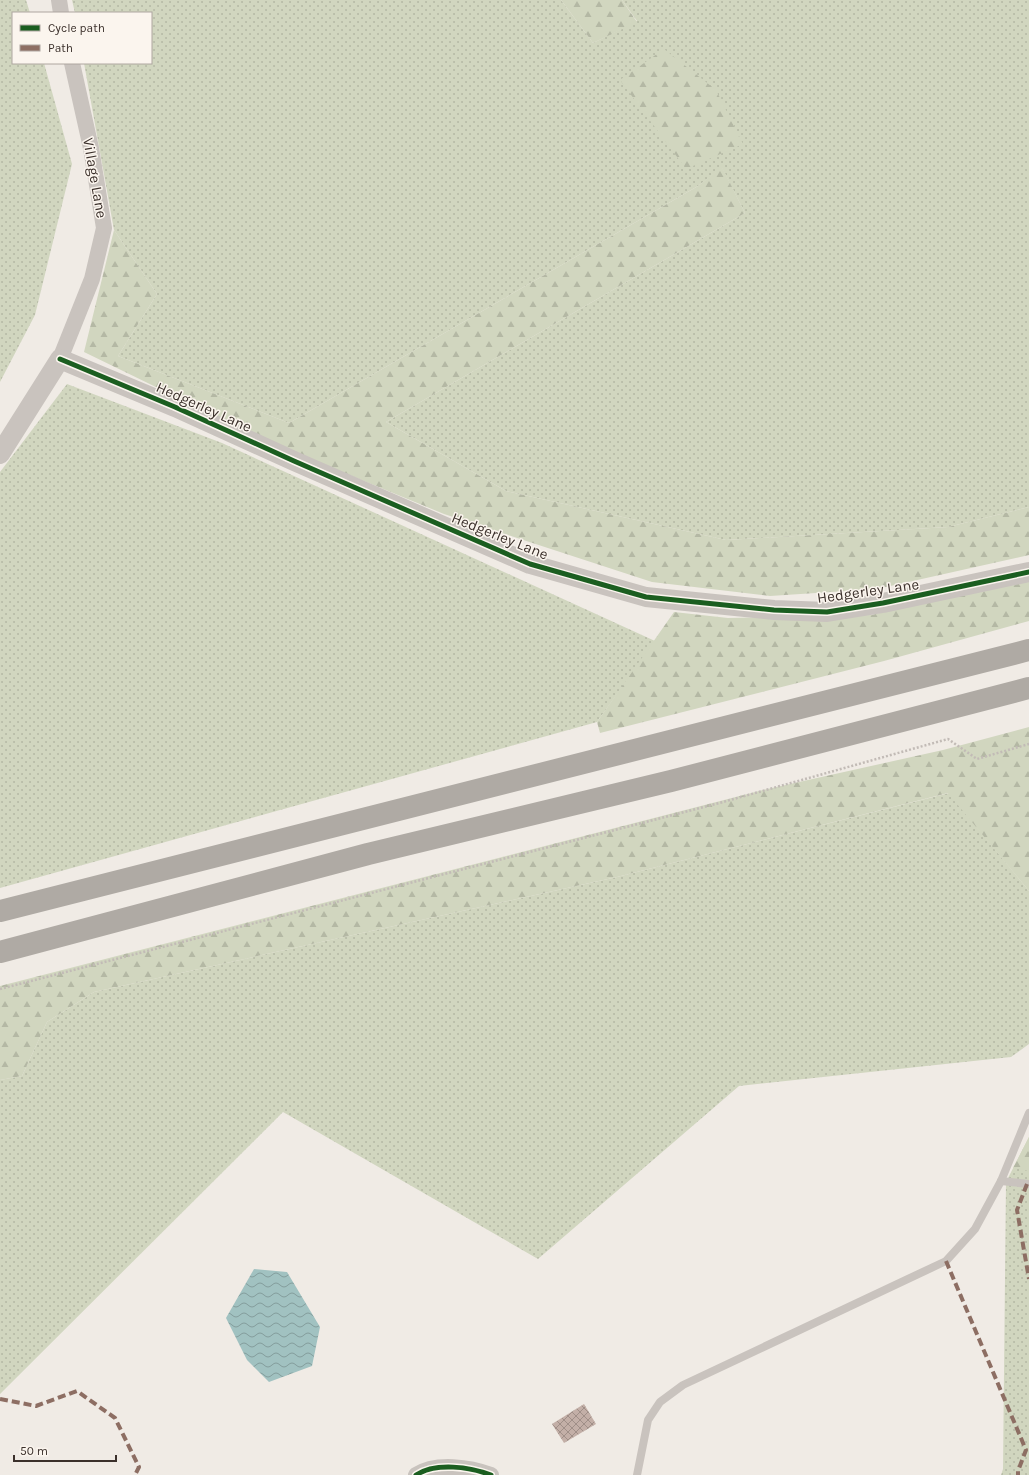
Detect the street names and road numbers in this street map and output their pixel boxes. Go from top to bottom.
street label: Village Lane [79,136,111,220]
street label: Hedgerley Lane [153,378,255,436]
street label: Hedgerley Lane [449,508,551,564]
street label: Hedgerley Lane [816,575,920,607]

